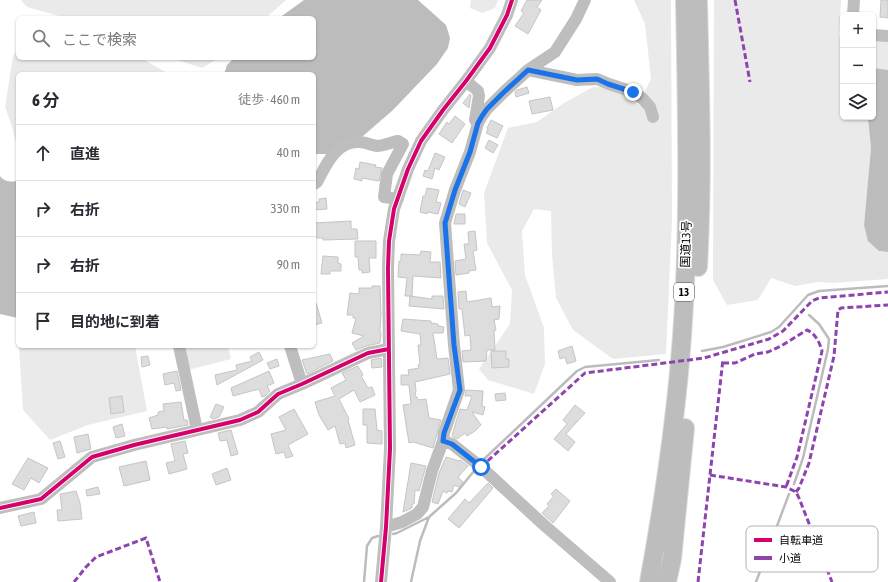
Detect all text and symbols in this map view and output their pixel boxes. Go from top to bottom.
map controls [840,12,876,120]
button: + [840,12,876,48]
search box [16,16,316,60]
icon: search [30,27,52,49]
text: ここで検索 [62,31,137,48]
button: − [840,48,876,84]
route end [624,83,642,101]
button: layers [840,84,876,120]
text: 6 分 [32,90,59,110]
text: 徒歩 · 460 m [238,92,300,107]
icon: ahead [32,142,54,164]
text: 直進 [70,145,100,162]
text: 40 m [277,145,300,160]
icon: right [32,198,54,220]
text: 右折 [70,201,100,218]
text: 330 m [271,201,300,216]
street label: 国道13号 [678,220,694,268]
icon: right [32,254,54,276]
text: 右折 [70,257,100,274]
text: 90 m [277,257,300,272]
road number: 13 [674,283,694,301]
icon: arrive [32,310,54,332]
text: 目的地に到着 [70,313,160,330]
route start [472,458,490,476]
legend [746,526,878,572]
text: 自転車道 [779,534,823,546]
text: 小道 [779,552,801,564]

